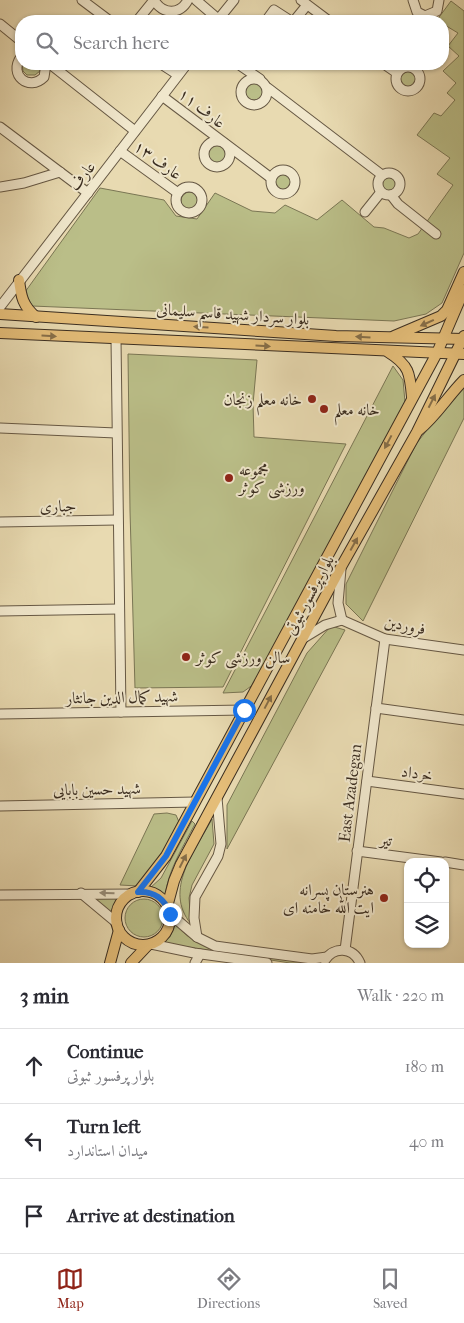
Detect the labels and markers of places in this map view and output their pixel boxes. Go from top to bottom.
place label: خانه معلم زنجان [223,390,302,416]
marker: خانه معلم زنجان [306,393,318,405]
place label: خانه معلم [334,400,380,426]
marker: خانه معلم [318,403,330,415]
place label: مجموعه ورزشی کوثر [237,460,305,499]
marker: مجموعه ورزشی کوثر [223,472,235,484]
place label: سالن ورزشی کوثر [194,648,290,669]
marker: سالن ورزشی کوثر [180,651,192,663]
place label: هنرستان پسرانه ایت الله خامنه ای [283,880,374,918]
marker: هنرستان پسرانه ایت الله خامنه ای [378,892,390,904]

